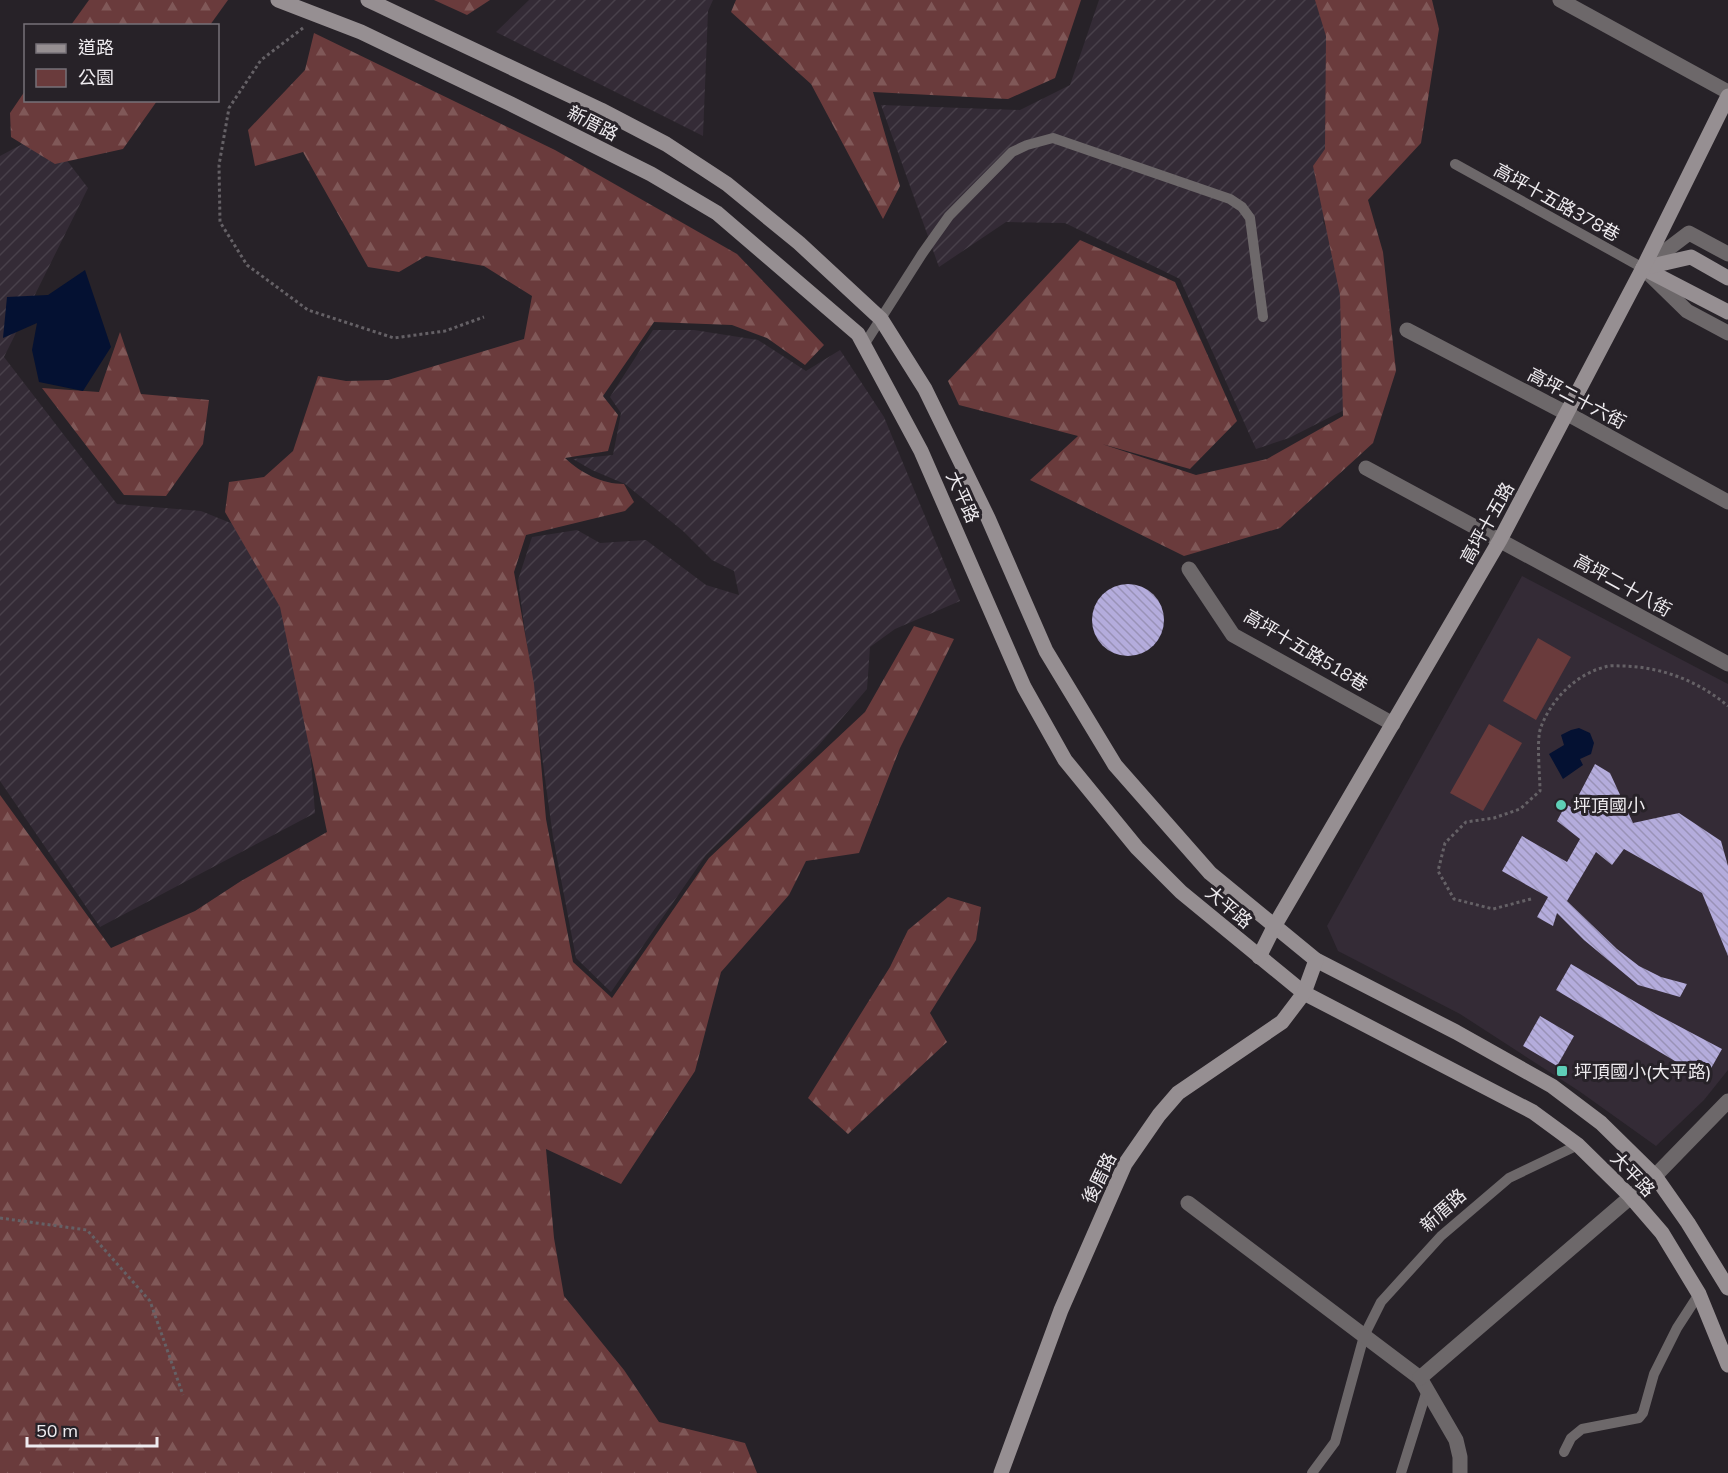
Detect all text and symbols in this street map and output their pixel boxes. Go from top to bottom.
legend [24,24,219,102]
text: 道路 [78,36,114,59]
text: 公園 [78,66,114,89]
street label: 新厝路 [564,100,622,146]
street label: 高坪十五路378巷 [1490,158,1624,246]
street label: 高坪二十六街 [1524,362,1630,434]
street label: 大平路 [942,468,984,526]
street label: 高坪十五路 [1455,478,1519,568]
street label: 高坪二十八街 [1570,549,1676,621]
street label: 高坪十五路518巷 [1240,604,1372,696]
place label: 坪頂國小 [1573,794,1645,817]
marker: 坪頂國小 [1554,798,1568,812]
street label: 大平路 [1201,881,1257,933]
place label: 坪頂國小(大平路) [1574,1060,1711,1083]
marker: 坪頂國小(大平路) [1555,1064,1569,1078]
street label: 大平路 [1606,1147,1660,1201]
street label: 後厝路 [1077,1149,1121,1207]
street label: 新厝路 [1415,1183,1471,1237]
scale bar [27,1410,158,1448]
text: 50 m [36,1419,78,1442]

